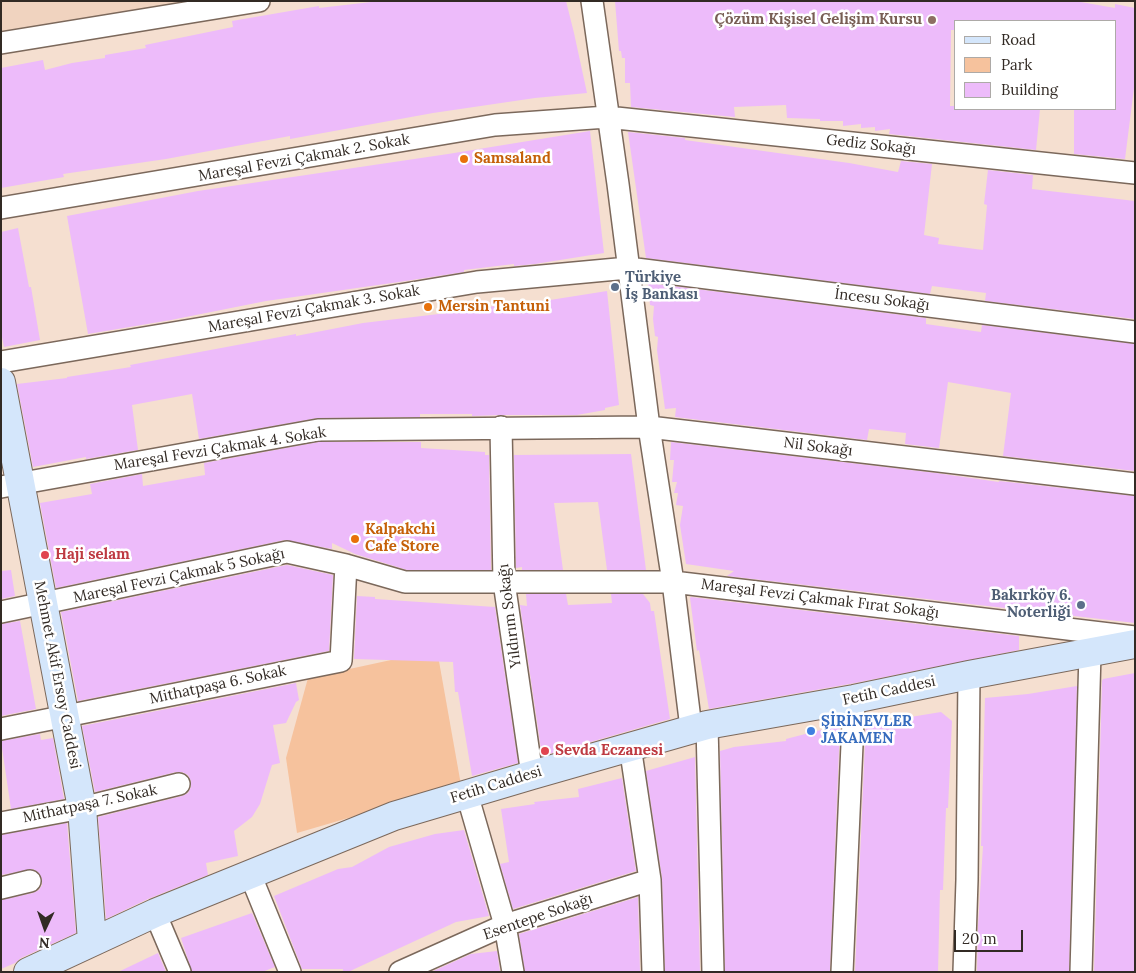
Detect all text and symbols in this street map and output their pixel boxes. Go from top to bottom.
place label: Çözüm Kişisel Gelişim Kursu [715,11,922,29]
marker: Çözüm Kişisel Gelişim Kursu [926,14,938,26]
legend [954,20,1116,110]
text: Road [1001,30,1036,49]
text: Park [1001,55,1032,74]
text: Building [1001,80,1058,99]
street label: Mareşal Fevzi Çakmak 2. Sokak [197,131,411,185]
street label: Gediz Sokağı [825,131,917,159]
place label: Samsaland [474,150,551,168]
marker: Samsaland [458,153,470,165]
place label: Türkiye İş Bankası [625,269,698,304]
street label: Mareşal Fevzi Çakmak 3. Sokak [207,281,421,337]
marker: Türkiye İş Bankası [609,281,621,293]
street label: İncesu Sokağı [833,285,931,315]
place label: Mersin Tantuni [438,298,550,316]
marker: Mersin Tantuni [422,301,434,313]
street label: Mareşal Fevzi Çakmak 4. Sokak [113,423,327,475]
street label: Nil Sokağı [782,434,854,460]
place label: Kalpakchi Cafe Store [365,521,439,556]
marker: Kalpakchi Cafe Store [349,533,361,545]
street label: Mareşal Fevzi Çakmak 5 Sokağı [72,545,286,607]
place label: Haji selam [55,546,130,564]
marker: Haji selam [39,549,51,561]
street label: Yıldırım Sokağı [495,563,525,669]
street label: Mareşal Fevzi Çakmak Fırat Sokağı [700,575,940,623]
street label: Mehmet Akif Ersoy Caddesi [30,579,84,771]
place label: Bakırköy 6. Noterliği [991,587,1071,622]
marker: Bakırköy 6. Noterliği [1075,599,1087,611]
street label: Mithatpaşa 6. Sokak [148,662,288,708]
street label: Fetih Caddesi [841,672,937,710]
place label: ŞİRİNEVLER JAKAMEN [821,713,912,748]
marker: ŞİRİNEVLER JAKAMEN [805,725,817,737]
place label: Sevda Eczanesi [555,742,663,760]
marker: Sevda Eczanesi [539,745,551,757]
street label: Fetih Caddesi [448,763,544,807]
street label: Mithatpaşa 7. Sokak [21,781,159,827]
street label: Esentepe Sokağı [481,890,595,944]
north arrow [20,903,70,953]
scale bar [956,920,1025,952]
text: 20 m [962,929,997,948]
text: N [38,934,50,952]

